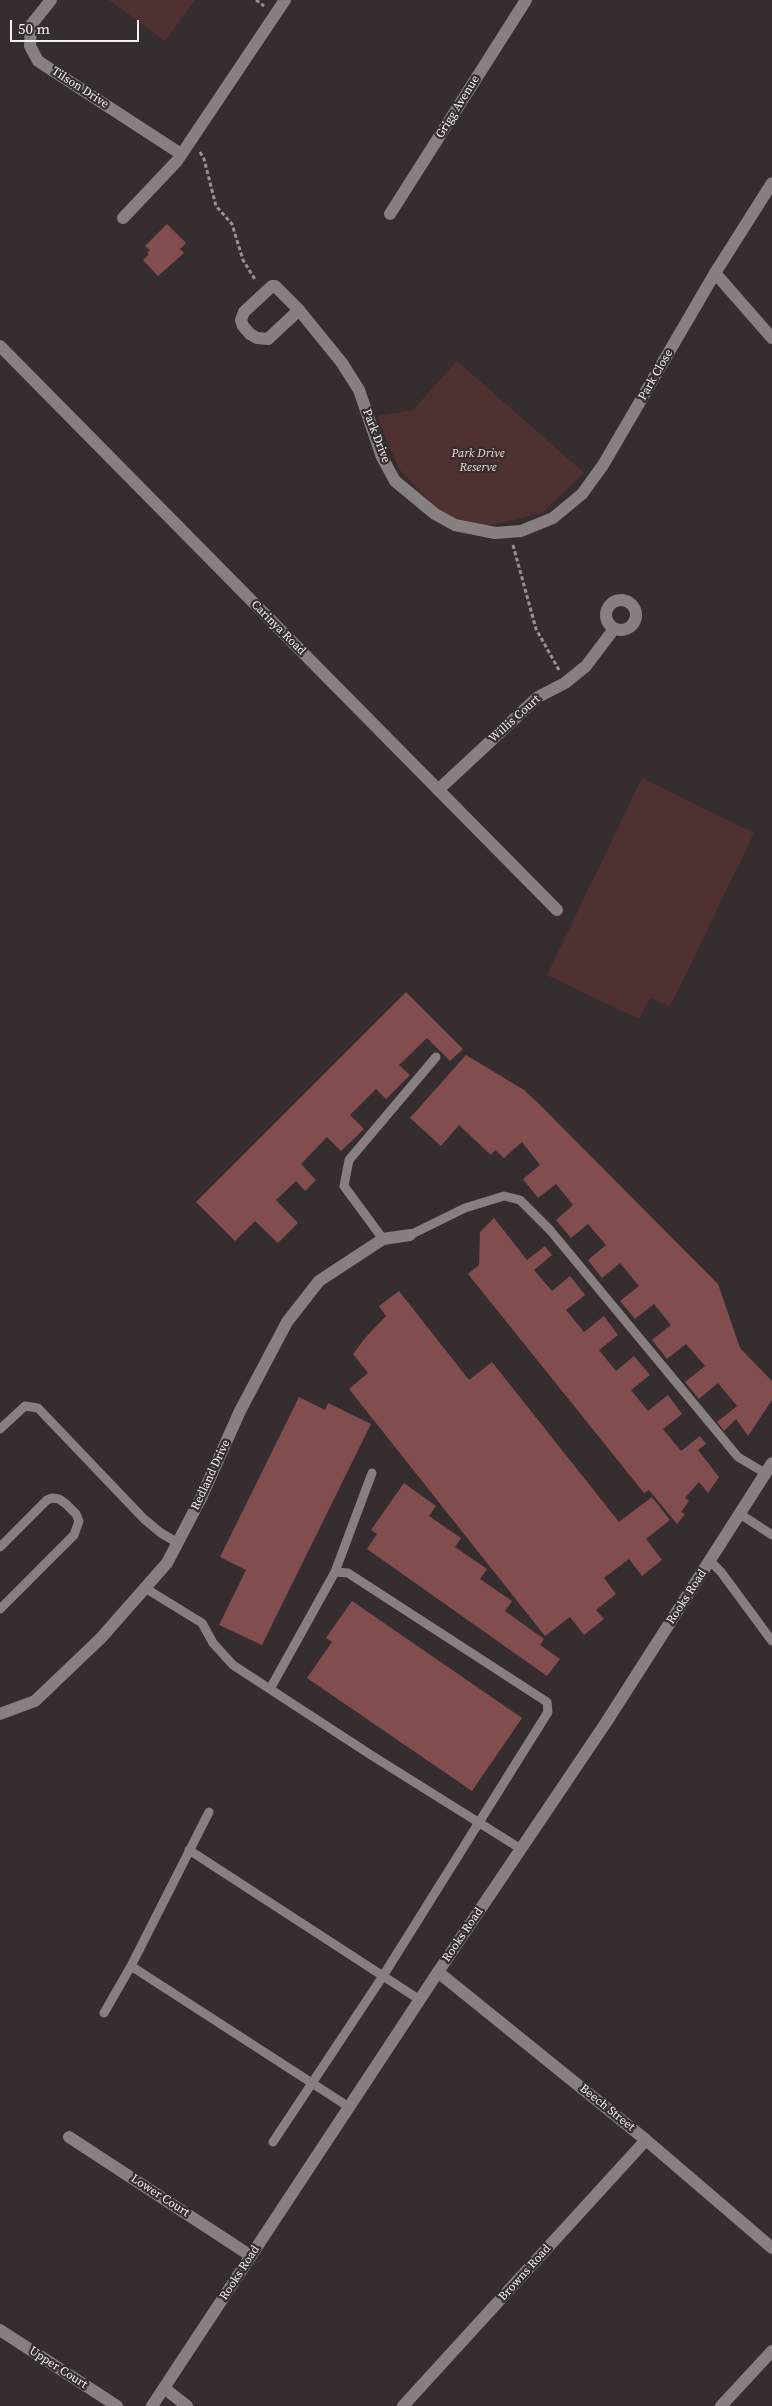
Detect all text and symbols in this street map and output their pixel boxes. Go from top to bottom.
scale bar [12,10,141,42]
text: 50 m [18,18,50,39]
street label: Tilson Drive [49,64,111,112]
street label: Grigg Avenue [433,73,483,141]
street label: Park Close [636,347,676,403]
street label: Park Drive [359,407,393,465]
park label: Park Drive Reserve [451,447,505,475]
street label: Carinya Road [248,598,308,658]
street label: Willis Court [486,692,544,746]
street label: Redland Drive [188,1438,234,1512]
street label: Rooks Road [664,1567,710,1627]
street label: Rooks Road [440,1905,486,1965]
street label: Beech Street [577,2081,637,2135]
street label: Lower Court [128,2172,192,2220]
street label: Browns Road [496,2242,554,2304]
street label: Rooks Road [217,2243,263,2303]
street label: Upper Court [26,2344,90,2392]

